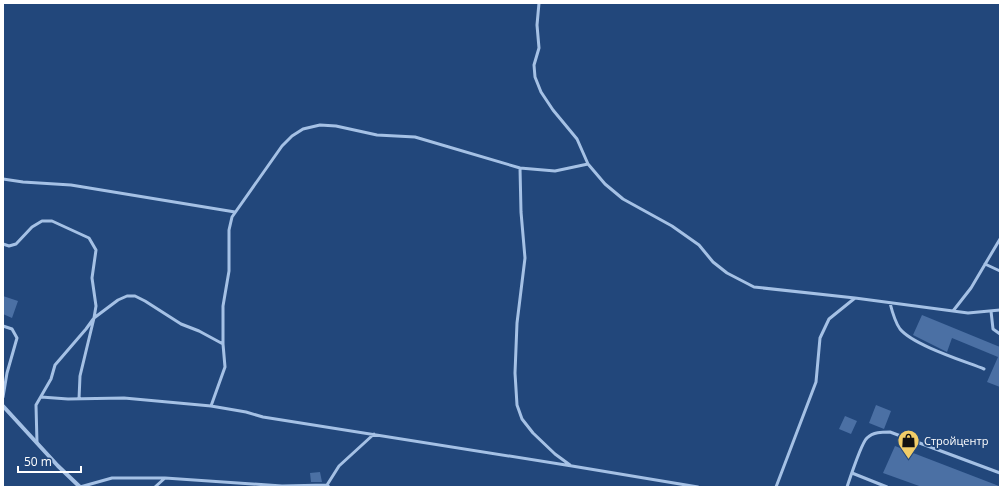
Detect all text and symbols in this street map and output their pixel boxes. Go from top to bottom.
shop icon: Стройцентр [896,427,922,460]
place label: Стройцентр [924,433,989,448]
scale bar [18,448,81,474]
text: 50 m [24,453,52,470]

